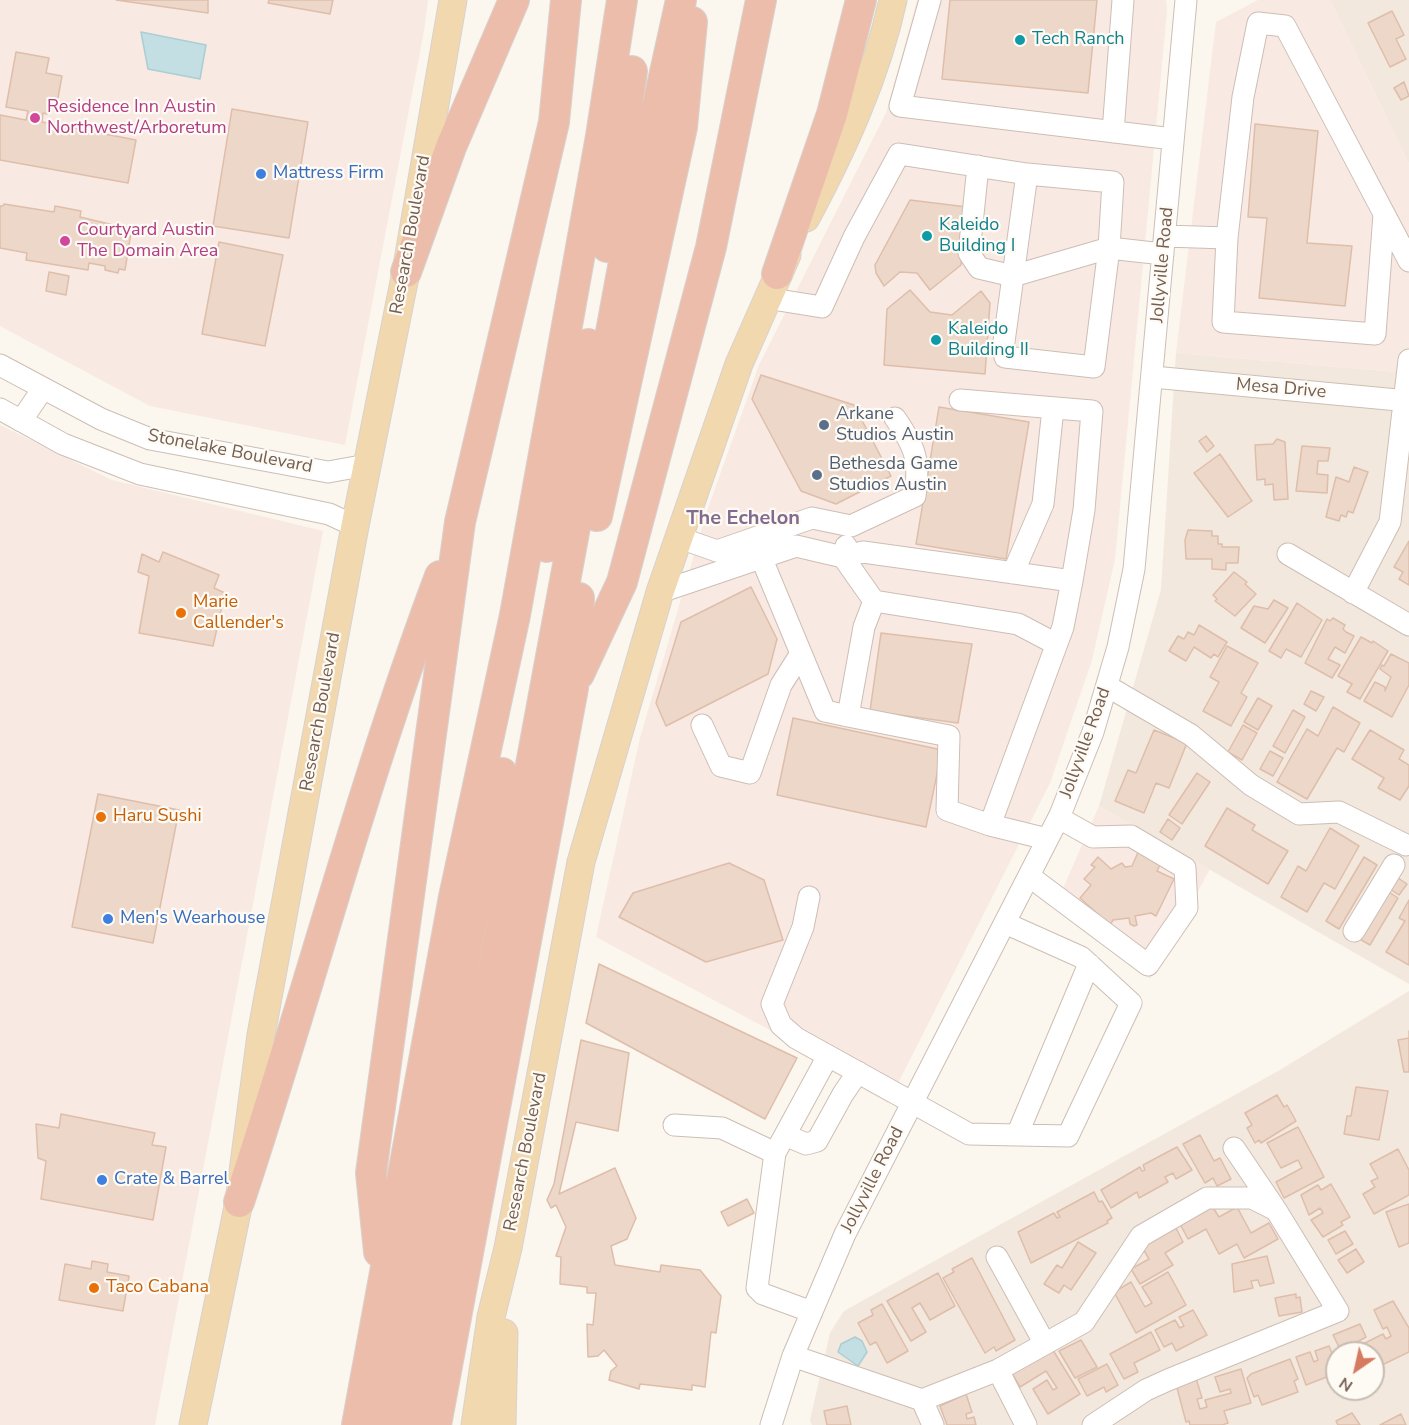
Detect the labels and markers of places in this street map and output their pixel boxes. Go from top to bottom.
place label: Tech Ranch [1032,29,1125,51]
marker: Tech Ranch [1013,33,1027,47]
place label: Residence Inn Austin Northwest/Arboretum [47,97,227,140]
marker: Residence Inn Austin Northwest/Arboretum [28,111,42,125]
place label: Mattress Firm [273,163,384,185]
marker: Mattress Firm [254,167,268,181]
place label: Kaleido Building I [939,215,1015,258]
place label: Courtyard Austin The Domain Area [77,220,218,262]
marker: Kaleido Building I [920,229,934,243]
marker: Courtyard Austin The Domain Area [58,234,72,248]
place label: Kaleido Building II [948,319,1029,362]
marker: Kaleido Building II [929,333,943,347]
place label: Arkane Studios Austin [836,404,954,446]
marker: Arkane Studios Austin [817,418,831,432]
place label: Bethesda Game Studios Austin [829,454,958,496]
marker: Bethesda Game Studios Austin [810,468,824,482]
place label: Marie Callender's [193,592,284,634]
marker: Marie Callender's [174,606,188,620]
place label: Haru Sushi [113,806,202,828]
marker: Haru Sushi [94,810,108,824]
place label: Men's Wearhouse [120,908,265,930]
marker: Men's Wearhouse [101,912,115,926]
place label: Crate & Barrel [114,1169,229,1191]
marker: Crate & Barrel [95,1173,109,1187]
place label: Taco Cabana [106,1277,209,1299]
marker: Taco Cabana [87,1281,101,1295]

